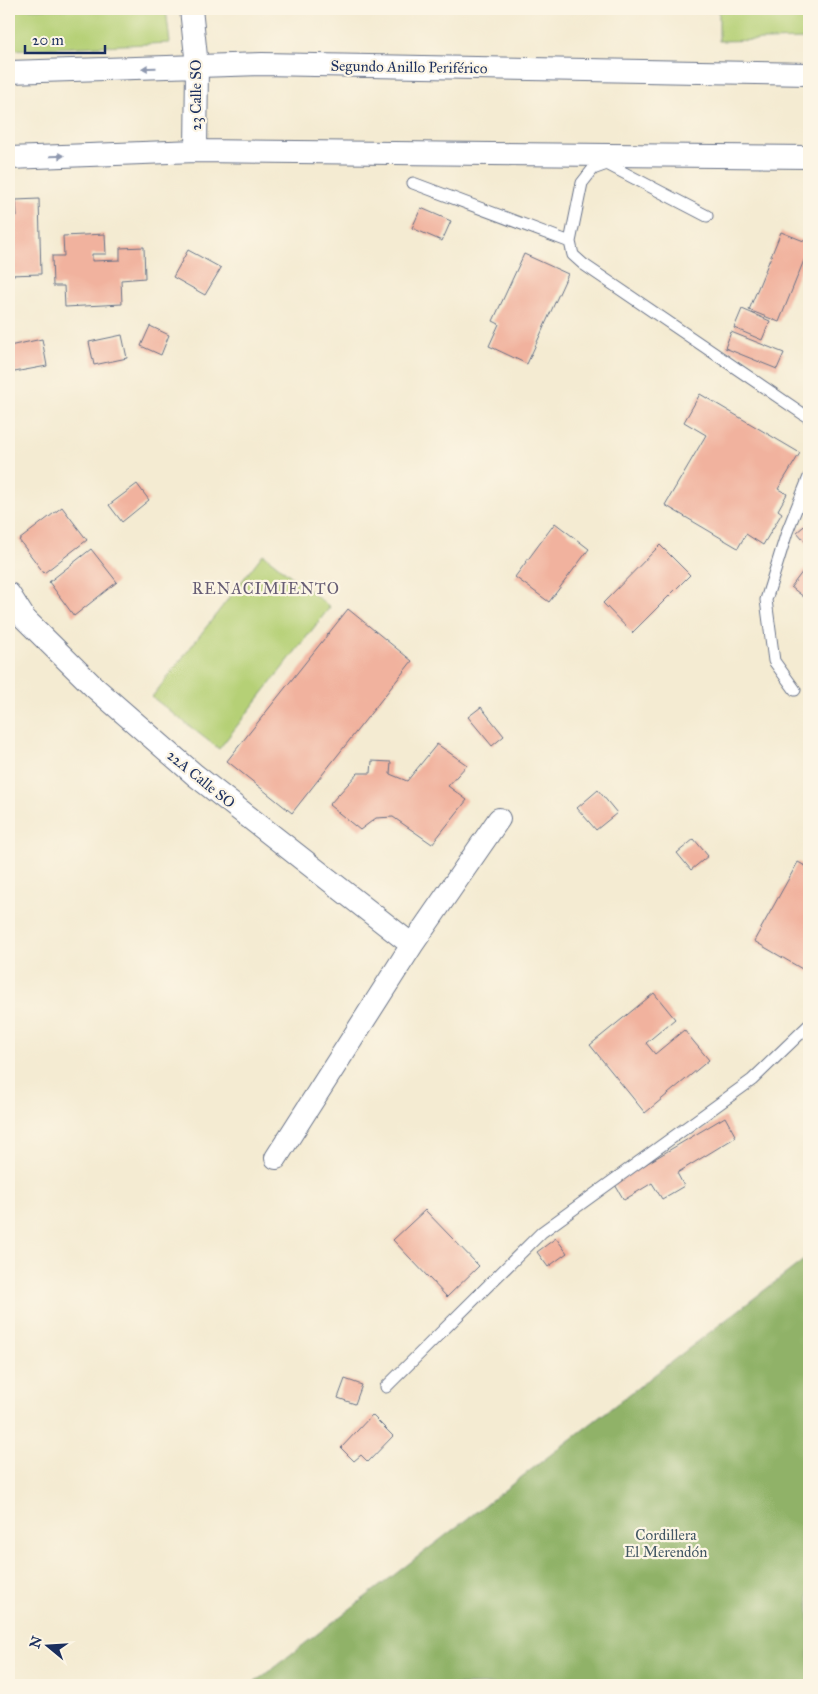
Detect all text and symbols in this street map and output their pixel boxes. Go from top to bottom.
scale bar [25,22,105,54]
text: 20 m [32,31,64,49]
street label: Segundo Anillo Periférico [330,57,488,77]
street label: 23 Calle SO [187,60,205,130]
one-way arrow [140,64,156,72]
one-way arrow [50,152,66,160]
district label: RENACIMIENTO [192,579,340,598]
street label: 22A Calle SO [163,746,239,812]
park label: Cordillera El Merendón [625,1526,707,1561]
north arrow [22,1622,72,1672]
text: N [26,1634,46,1650]

